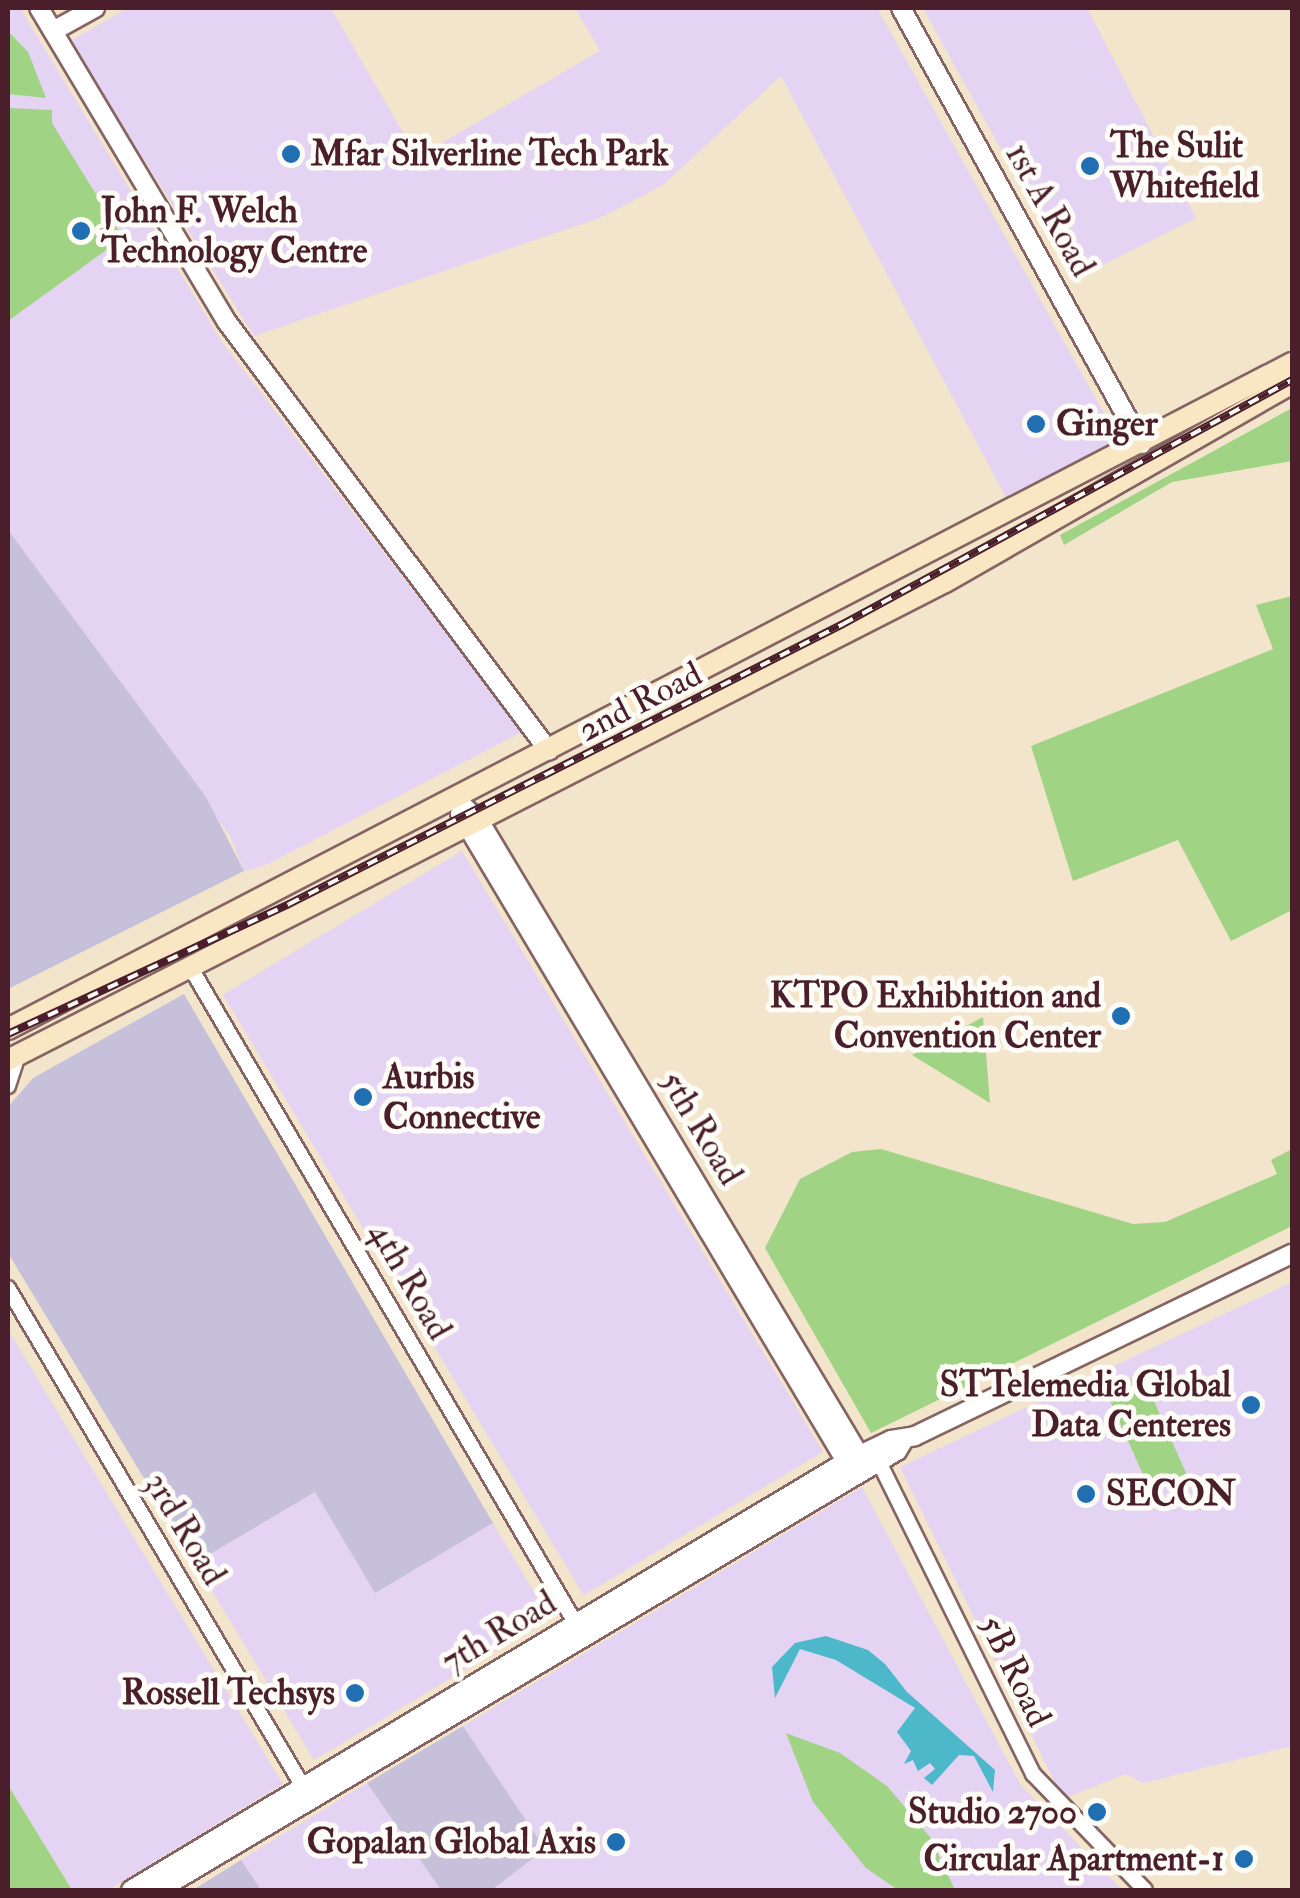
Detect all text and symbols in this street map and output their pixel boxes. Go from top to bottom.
place label: The Sulit Whitefield [1110,125,1259,207]
place label: Mfar Silverline Tech Park [311,133,669,175]
street label: 1st A Road [996,136,1104,284]
marker: Mfar Silverline Tech Park [280,143,302,165]
marker: The Sulit Whitefield [1079,155,1101,177]
place label: John F. Welch Technology Centre [101,190,367,272]
marker: John F. Welch Technology Centre [70,220,92,242]
place label: Ginger [1056,403,1158,445]
marker: Ginger [1025,413,1047,435]
street label: 2nd Road [571,653,709,751]
place label: KTPO Exhibhition and Convention Center [770,975,1101,1057]
marker: KTPO Exhibhition and Convention Center [1110,1005,1132,1027]
place label: Aurbis Connective [383,1056,540,1138]
street label: 5th Road [651,1063,751,1193]
marker: Aurbis Connective [352,1086,374,1108]
street label: 4th Road [360,1215,460,1347]
place label: STTelemedia Global Data Centeres [940,1364,1231,1446]
marker: STTelemedia Global Data Centeres [1240,1394,1262,1416]
street label: 3rd Road [135,1465,235,1593]
place label: SECON [1106,1473,1236,1515]
marker: SECON [1075,1483,1097,1505]
street label: 7th Road [434,1581,564,1683]
street label: 5B Road [970,1608,1060,1734]
place label: Rossell Techsys [121,1672,335,1714]
marker: Rossell Techsys [344,1682,366,1704]
place label: Studio 2700 [908,1791,1077,1833]
marker: Studio 2700 [1086,1801,1108,1823]
place label: Gopalan Global Axis [307,1821,596,1863]
marker: Gopalan Global Axis [605,1831,627,1853]
place label: Circular Apartment-1 [924,1838,1224,1880]
marker: Circular Apartment-1 [1233,1848,1255,1870]

